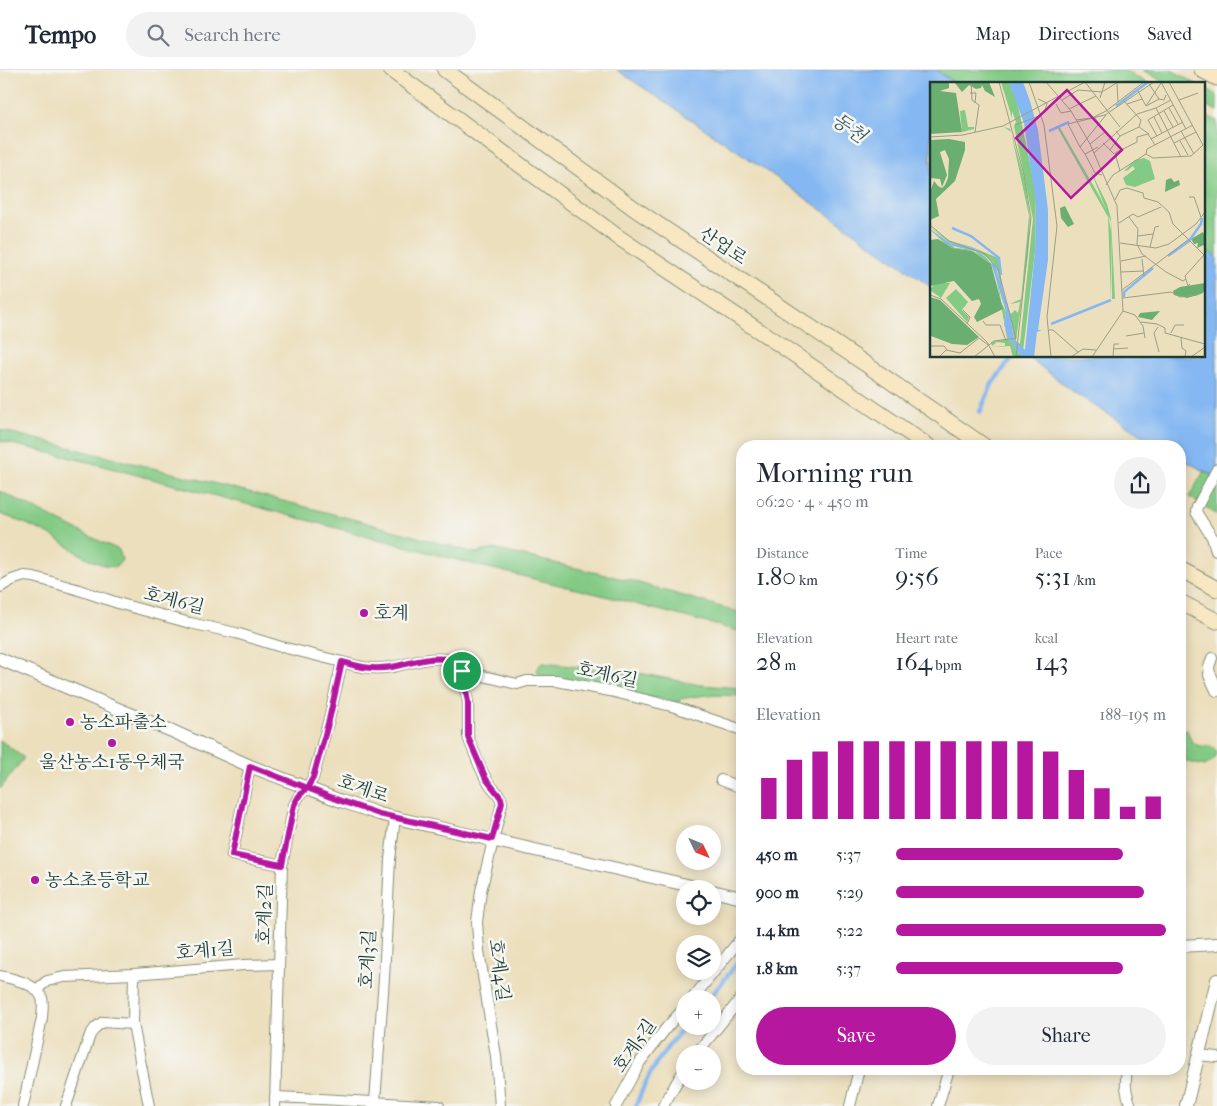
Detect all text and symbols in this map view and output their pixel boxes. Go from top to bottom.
search box [126,12,476,57]
text: Tempo [25,21,96,49]
icon: search [144,21,172,49]
text: Search here [184,24,281,46]
text: Map [976,24,1010,45]
text: Directions [1038,24,1119,45]
text: Saved [1147,24,1192,45]
inset map [930,82,1204,358]
water label: 동천 [828,108,872,148]
street label: 산업로 [696,223,750,269]
text: Morning run [756,456,913,489]
button: share [1114,457,1166,509]
text: 06:20 · 4 × 450 m [756,492,868,511]
text: Distance [756,545,809,562]
text: Time [895,545,927,562]
text: Pace [1035,545,1063,562]
text: 1.80 [756,562,796,591]
text: 9:56 [895,562,939,591]
text: 5:31 [1035,562,1071,591]
text: km [796,572,818,589]
text: /km [1071,572,1096,589]
street label: 호계6길 [141,583,207,619]
place label: 호계 [374,603,409,624]
marker: 호계 [358,607,370,619]
text: Elevation [756,630,813,647]
text: Heart rate [895,630,958,647]
text: kcal [1035,630,1058,647]
text: 28 [756,647,781,676]
text: 164 [895,647,932,676]
text: 143 [1035,647,1069,676]
pin [441,650,483,692]
icon: arrive [448,657,476,685]
text: m [781,657,796,674]
text: bpm [932,657,962,674]
street label: 호계6길 [575,658,639,692]
text: Elevation [756,705,821,724]
text: 188–195 m [1099,705,1166,724]
place label: 농소파출소 [80,712,167,733]
marker: 농소파출소 [64,716,76,728]
marker: 울산농소1동우체국 [106,737,118,749]
place label: 울산농소1동우체국 [39,752,185,773]
street label: 호계로 [335,771,391,807]
north arrow [676,825,721,870]
map controls [676,825,721,1090]
text: 450 m [756,845,797,864]
text: 5:37 [836,845,861,864]
place label: 농소초등학교 [45,870,150,891]
marker: 농소초등학교 [29,874,41,886]
button: locate [676,880,721,925]
street label: 호계2길 [253,883,277,945]
text: 900 m [756,883,799,902]
text: 5:29 [836,883,863,902]
text: 1.4 km [756,921,800,940]
text: 5:22 [836,921,863,940]
street label: 호계3길 [356,929,380,989]
button: layers [676,935,721,980]
street label: 호계4길 [484,937,514,1003]
street label: 호계1길 [175,938,235,964]
text: 1.8 km [756,959,798,978]
text: 5:37 [836,959,861,978]
button: + [676,990,721,1035]
button: Save [756,1007,956,1065]
button: Share [966,1007,1166,1065]
street label: 호계5길 [609,1015,661,1077]
button: − [676,1045,721,1090]

